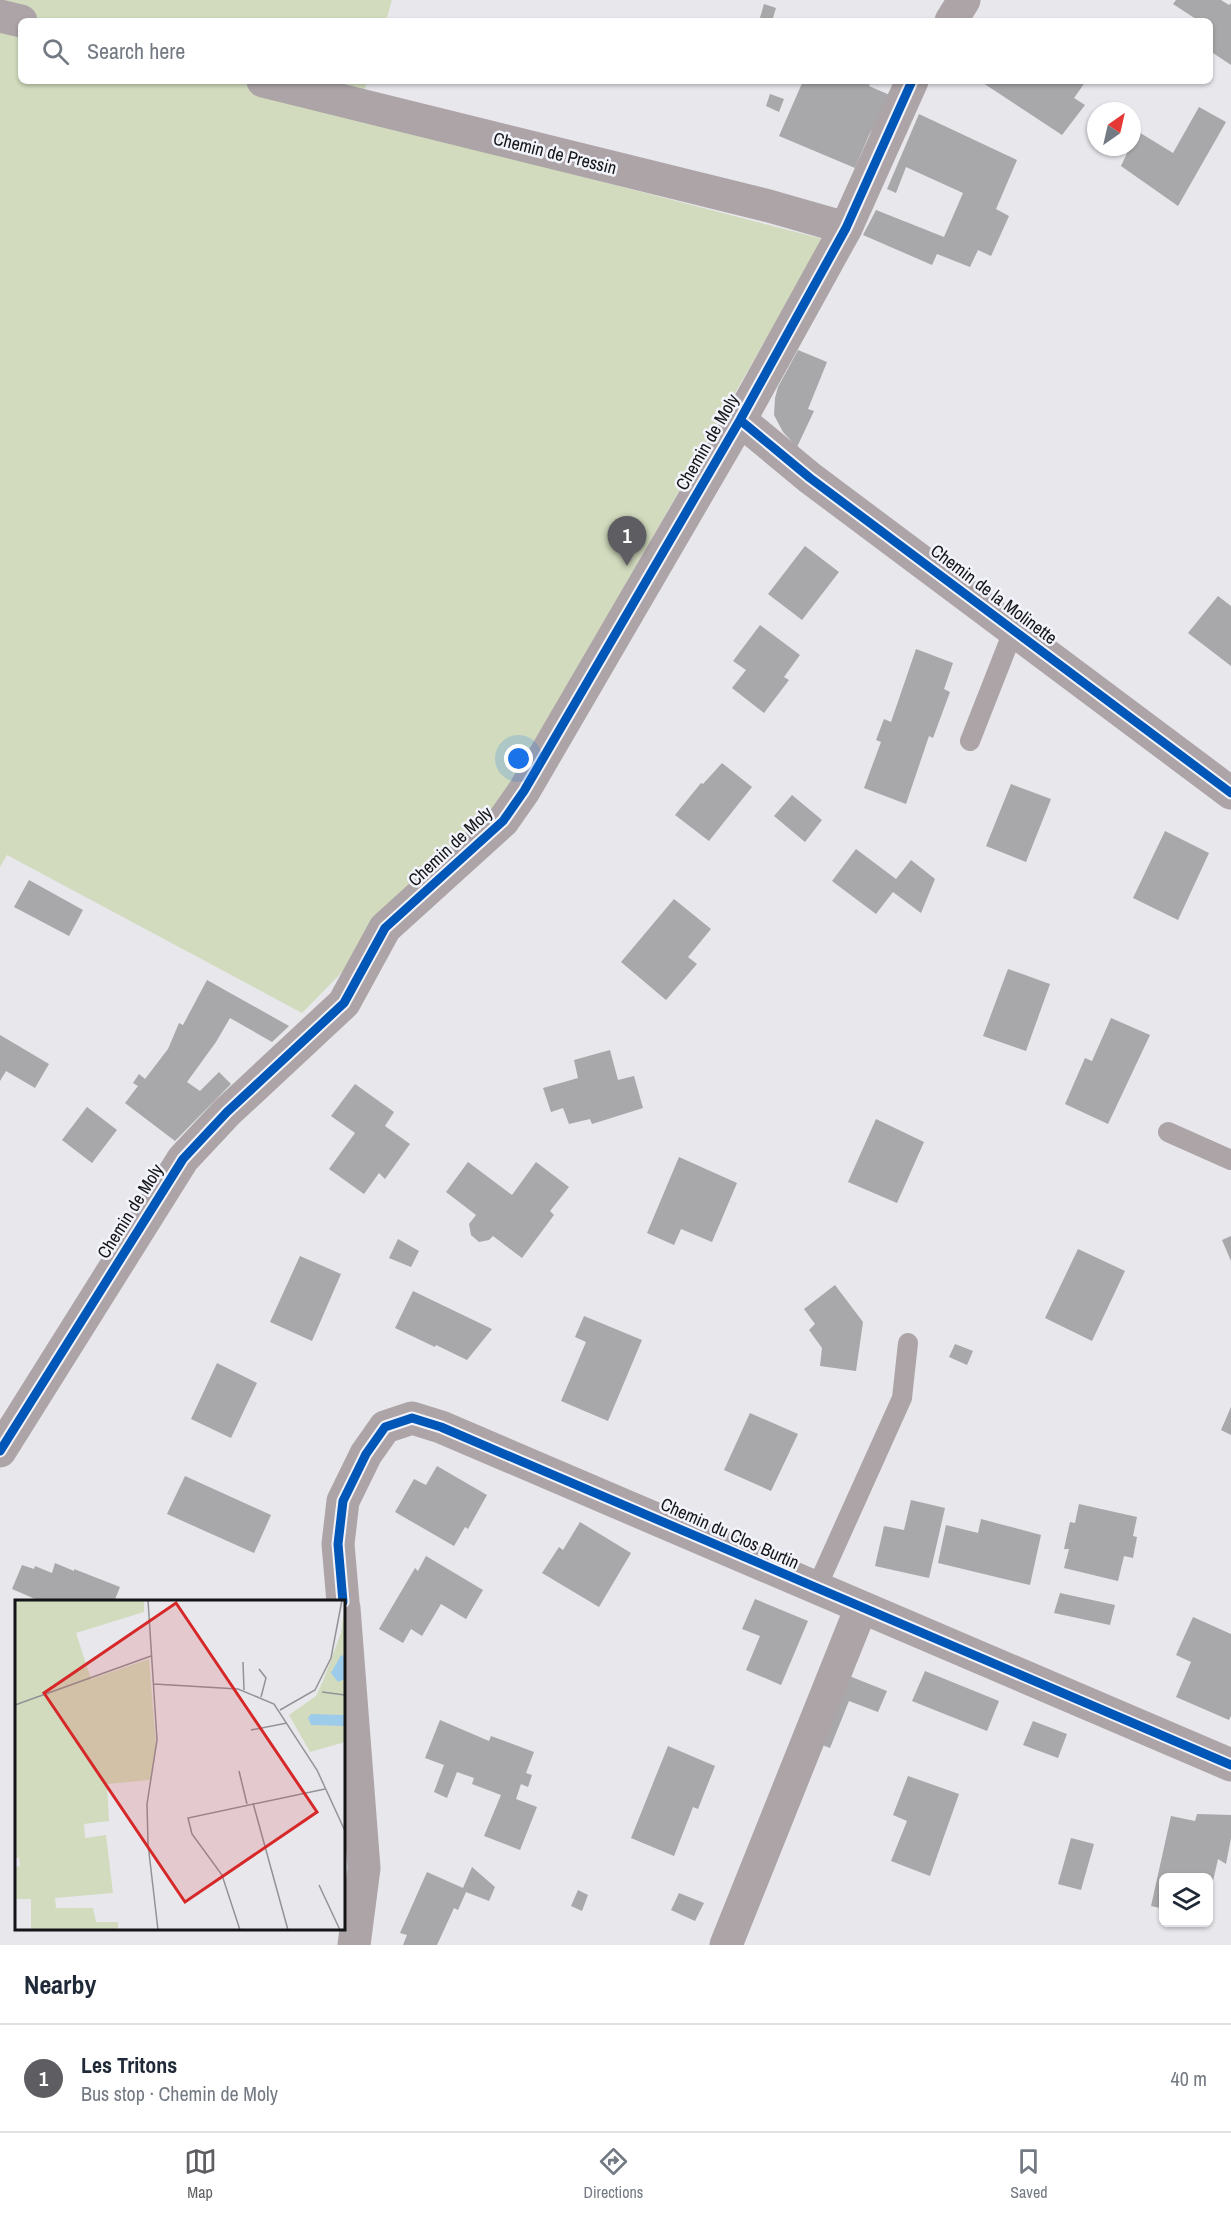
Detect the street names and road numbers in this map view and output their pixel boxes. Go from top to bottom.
street label: Chemin de Pressin [491,126,619,180]
street label: Chemin de Moly [669,389,745,495]
street label: Chemin de la Molinette [926,538,1062,650]
street label: Chemin de Moly [402,800,498,892]
street label: Chemin de Moly [91,1158,169,1263]
street label: Chemin du Clos Burtin [657,1491,803,1575]

